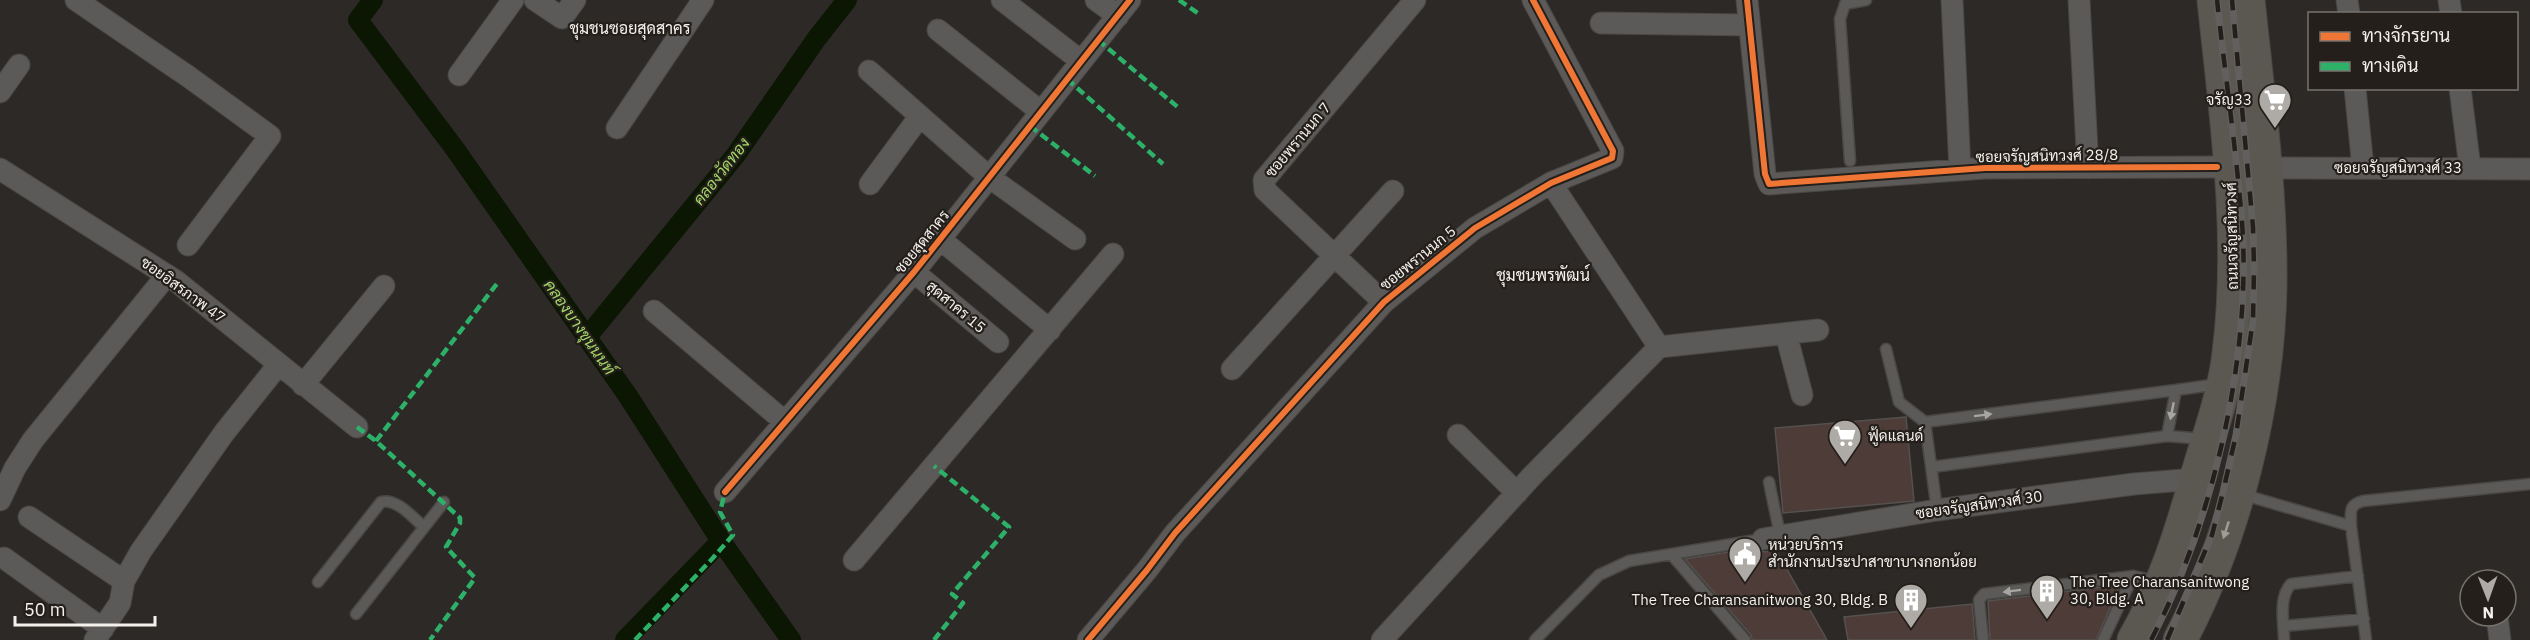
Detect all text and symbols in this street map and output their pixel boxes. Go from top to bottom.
legend [2308,12,2518,90]
district label: ชุมชนซอยสุดสาคร [570,18,691,40]
text: ทางจักรยาน [2362,24,2450,47]
text: ทางเดิน [2362,54,2418,77]
supermarket icon: จรัญ33 [2257,82,2293,129]
place label: จรัญ33 [2206,90,2252,109]
street label: ซอยพรานนก 7 [1261,98,1335,181]
water label: คลองวัดทอง [688,133,754,209]
street label: ซอยจรัญสนิทวงศ์ 28/8 [1976,145,2118,166]
street label: ซอยจรัญสนิทวงศ์ 33 [2334,158,2462,177]
street label: ถนนจรัญสนิทวงศ์ [2221,182,2242,290]
street label: ซอยสุดสาคร [890,206,955,279]
street label: ซอยพรานนก 5 [1376,221,1460,294]
street label: ซอยอิสรภาพ 47 [137,252,229,327]
district label: ชุมชนพรพัฒน์ [1496,263,1590,287]
water label: คลองบางขุนนนท์ [538,274,623,381]
street label: สุดสาคร 15 [922,276,990,338]
one-way arrow [2167,402,2176,421]
one-way arrow [1974,410,1993,419]
supermarket icon: ฟู้ดแลนด์ [1827,418,1863,465]
place label: ฟู้ดแลนด์ [1868,426,1924,446]
street label: ซอยจรัญสนิทวงศ์ 30 [1914,486,2044,523]
one-way arrow [2221,521,2230,539]
place label: หน่วยบริการ สำนักงานประปาสาขาบางกอกน้อย [1768,535,1977,571]
public building icon: หน่วยบริการ สำนักงานประปาสาขาบางกอกน้อย [1727,536,1763,583]
north arrow [2458,568,2518,628]
place label: The Tree Charansanitwong 30, Bldg. A [2070,572,2249,608]
building icon: The Tree Charansanitwong 30, Bldg. A [2029,573,2065,620]
building icon: The Tree Charansanitwong 30, Bldg. B [1893,582,1929,629]
one-way arrow [2003,586,2022,596]
scale bar [15,589,154,627]
place label: The Tree Charansanitwong 30, Bldg. B [1632,590,1888,609]
text: 50 m [24,598,66,621]
text: N [2482,603,2494,623]

